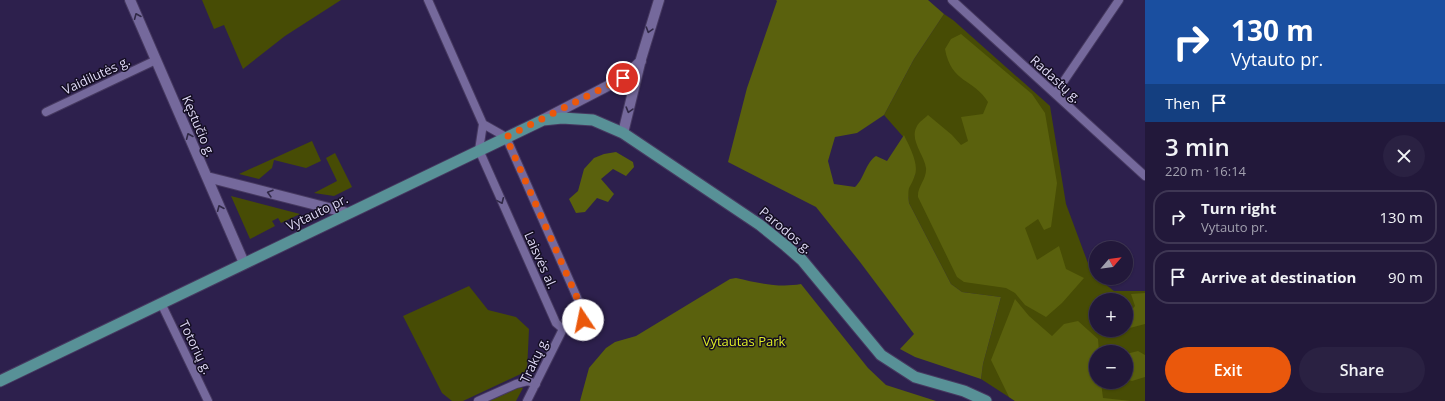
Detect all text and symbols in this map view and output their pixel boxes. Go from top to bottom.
text: 130 m [1231,11,1314,49]
one-way arrow [134,13,142,20]
icon: right [1165,16,1217,68]
one-way arrow [646,27,654,34]
text: Vytauto pr. [1231,47,1323,71]
street label: Vaidilutės g. [59,51,133,99]
street label: Radastų g. [1027,51,1085,107]
pin [606,61,640,95]
icon: arrive [612,67,634,89]
street label: Kęstučio g. [178,92,220,160]
icon: arrive [1208,92,1230,114]
text: Then [1165,93,1200,113]
one-way arrow [625,107,634,114]
text: 3 min [1165,130,1230,163]
one-way arrow [186,132,194,140]
button: close [1383,135,1425,177]
text: 220 m · 16:14 [1165,162,1246,180]
street label: Vytauto pr. [283,189,351,235]
one-way arrow [267,190,274,198]
one-way arrow [496,197,504,205]
text: Turn right [1201,198,1276,218]
street label: Parodos g. [756,203,816,257]
one-way arrow [217,205,225,213]
icon: right [1167,206,1189,228]
text: 130 m [1379,207,1423,227]
text: Vytauto pr. [1201,218,1268,236]
street label: Laisvės al. [520,229,562,291]
north arrow [1089,241,1133,285]
map controls [1089,241,1133,389]
icon: arrive [1167,266,1189,288]
text: Arrive at destination [1201,267,1356,287]
text: 90 m [1388,267,1423,287]
button: + [1089,293,1133,337]
position arrow [562,299,604,341]
street label: Totorių g. [175,317,217,377]
park label: Vytautas Park [703,332,786,350]
street label: Trakų g. [515,334,553,386]
button: − [1089,345,1133,389]
button: Exit [1165,347,1291,393]
button: Share [1299,347,1425,393]

